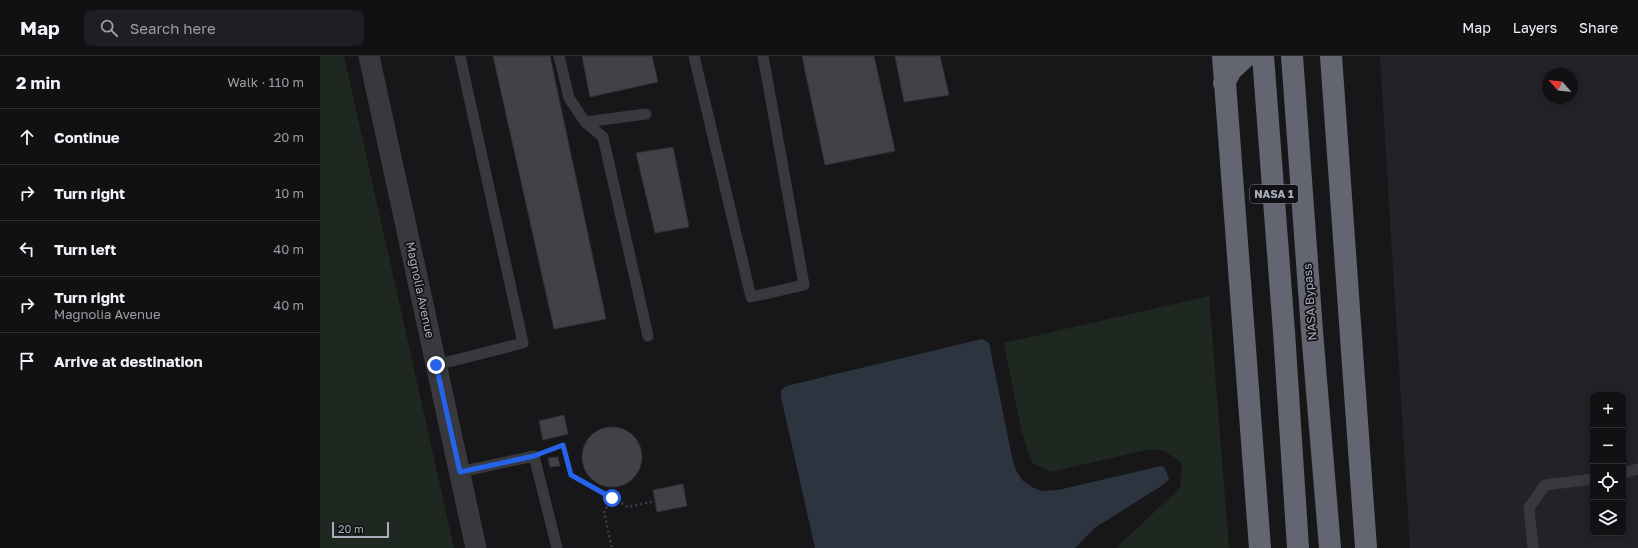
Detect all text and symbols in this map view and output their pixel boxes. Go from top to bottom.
search box [84,10,364,46]
text: Map [20,16,60,39]
icon: search [98,17,120,39]
text: Search here [130,19,216,37]
text: Map [1462,19,1491,36]
text: Layers [1513,19,1557,36]
text: Share [1579,19,1618,36]
north arrow [1542,68,1578,104]
text: 2 min [16,72,60,93]
text: Walk · 110 m [227,74,304,90]
icon: ahead [16,126,38,148]
text: Continue [54,128,120,146]
text: 20 m [274,129,304,145]
icon: right [16,182,38,204]
text: Turn right [54,184,125,202]
text: 10 m [275,185,304,201]
road number: NASA 1 [1250,185,1298,203]
icon: left [16,238,38,260]
text: Turn left [54,240,116,258]
street label: Magnolia Avenue [403,240,438,340]
text: 40 m [273,241,304,257]
street label: NASA Bypass [1299,263,1320,341]
text: Turn right [54,288,125,306]
icon: right [16,294,38,316]
text: 40 m [273,297,304,313]
text: Magnolia Avenue [54,306,160,322]
icon: arrive [16,350,38,372]
text: Arrive at destination [54,352,203,370]
route end [427,356,445,374]
map controls [1590,392,1626,536]
button: + [1590,392,1626,428]
button: − [1590,428,1626,464]
button: locate [1590,464,1626,500]
route start [603,489,621,507]
button: layers [1590,500,1626,536]
scale bar [332,520,389,539]
text: 20 m [338,522,364,535]

